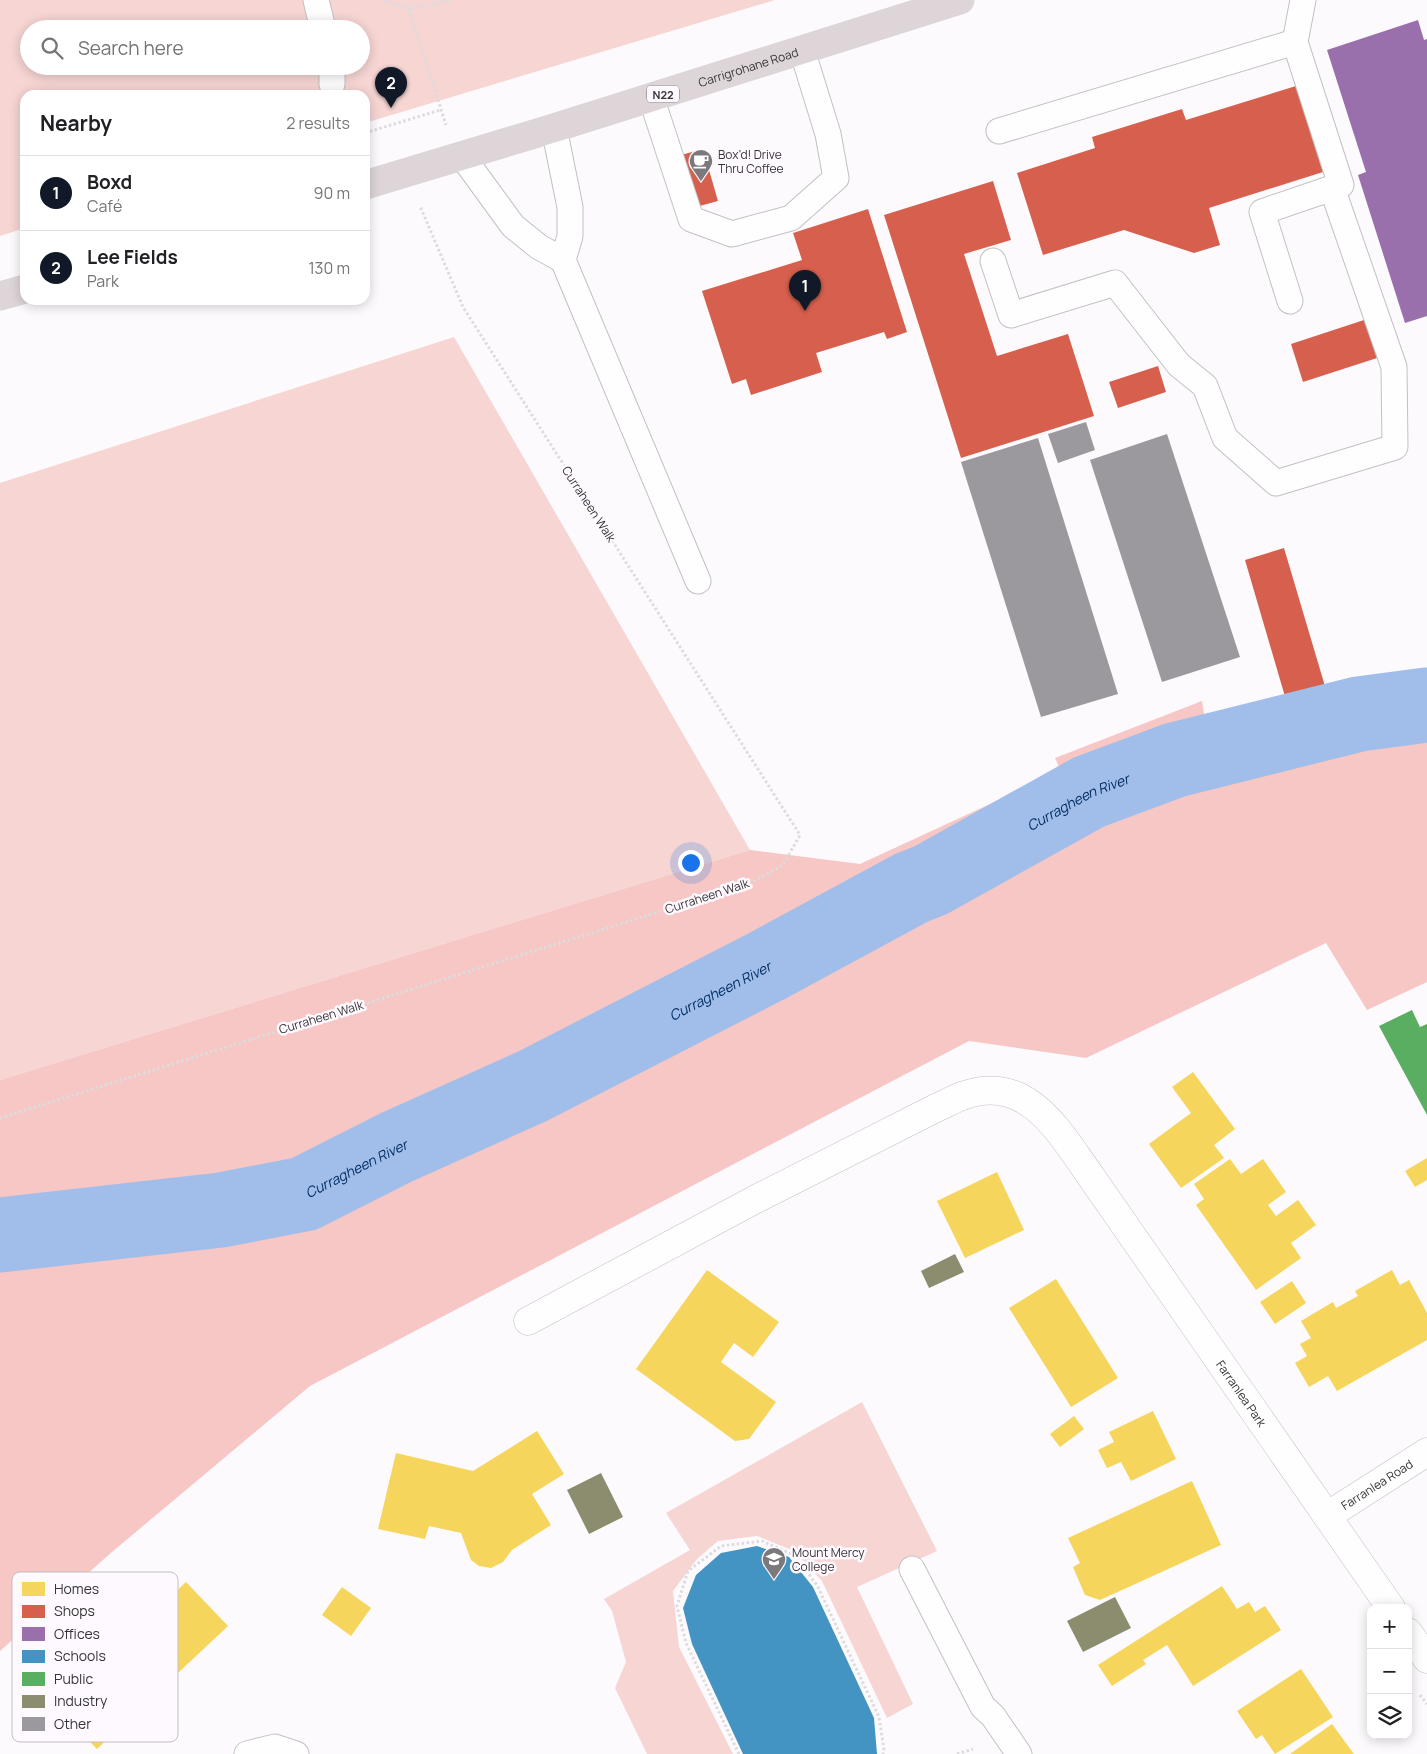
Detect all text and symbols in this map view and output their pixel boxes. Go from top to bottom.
search box [20,20,370,75]
icon: search [38,34,66,62]
text: Search here [78,35,184,61]
street label: Carrigrohane Road [696,43,800,91]
pin: 2 [375,67,407,108]
road number: N22 [647,86,679,102]
text: Nearby [40,109,112,137]
text: 2 results [286,112,350,134]
place label: Box'd! Drive Thru Coffee [718,146,784,177]
cafe icon: Box'd! Drive Thru Coffee [688,148,714,182]
text: Boxd [87,169,132,195]
text: 1 [52,182,60,204]
text: 90 m [314,182,350,204]
text: Café [87,195,122,217]
text: Lee Fields [87,244,178,270]
text: 2 [51,257,61,279]
text: 130 m [308,257,350,279]
text: Park [87,270,119,292]
pin: 1 [789,270,821,311]
street label: Curraheen Walk [558,463,620,546]
water label: Curragheen River [1023,768,1133,835]
your location [678,850,704,876]
street label: Curraheen Walk [663,874,752,918]
water label: Curragheen River [665,955,776,1024]
street label: Curraheen Walk [277,996,366,1038]
water label: Curragheen River [301,1133,412,1202]
street label: Farranlea Park [1213,1357,1271,1431]
street label: Farranlea Road [1338,1455,1416,1513]
place label: Mount Mercy College [792,1544,865,1575]
school or university icon: Mount Mercy College [761,1546,787,1580]
legend [12,1572,178,1742]
text: Homes [54,1579,99,1598]
text: Shops [54,1601,95,1620]
map controls [1367,1604,1412,1739]
button: + [1367,1604,1412,1649]
text: Offices [54,1624,100,1643]
text: Schools [54,1646,106,1665]
button: − [1367,1649,1412,1694]
text: Public [54,1669,94,1688]
text: Industry [54,1691,108,1710]
button: layers [1367,1694,1412,1739]
text: Other [54,1714,91,1733]

